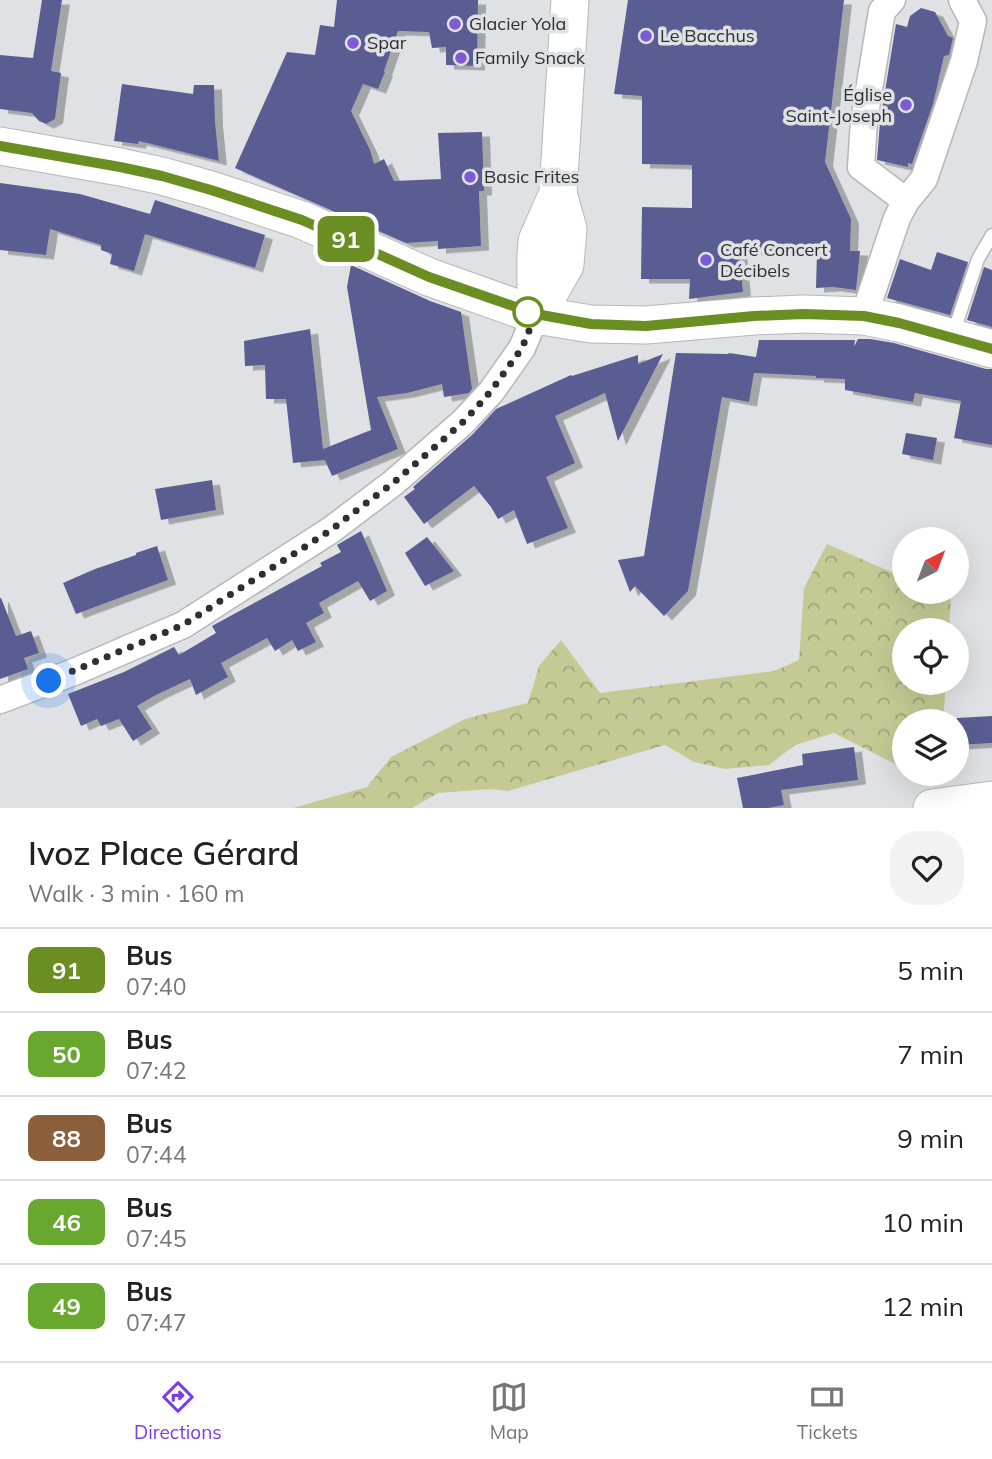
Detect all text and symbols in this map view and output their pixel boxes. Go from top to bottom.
place label: Glacier Yola [469,12,566,35]
marker: Glacier Yola [447,16,463,32]
place label: Le Bacchus [660,24,755,47]
marker: Le Bacchus [638,28,654,44]
place label: Spar [367,31,407,54]
marker: Spar [345,35,361,51]
place label: Family Snack [475,46,586,69]
marker: Family Snack [453,50,469,66]
place label: Église Saint-Joseph [786,83,892,127]
marker: Église Saint-Joseph [898,97,914,113]
place label: Basic Frites [484,165,580,188]
marker: Basic Frites [462,169,478,185]
line badge: 91 [314,216,378,262]
text: 91 [332,224,360,254]
place label: Café Concert Décibels [720,238,827,282]
marker: Café Concert Décibels [698,252,714,268]
unlabelled marker [513,297,543,327]
north arrow [892,527,970,604]
map controls [892,527,969,786]
button: locate [892,618,969,695]
your location [31,663,66,698]
button: layers [892,709,969,786]
button: heart [890,831,964,905]
text: Ivoz Place Gérard [28,832,299,873]
text: Walk · 3 min · 160 m [28,879,245,908]
text: Bus [126,939,172,972]
text: 5 min [897,954,964,987]
text: 91 [52,955,81,985]
text: 07:40 [126,972,186,1001]
text: Bus [126,1023,172,1056]
text: 7 min [897,1038,964,1071]
text: 50 [52,1039,81,1069]
text: 07:42 [126,1056,186,1085]
text: Bus [126,1107,172,1140]
text: 9 min [897,1122,964,1155]
text: 88 [52,1123,81,1153]
text: 07:44 [126,1140,186,1169]
text: Bus [126,1191,172,1224]
text: 10 min [882,1206,964,1239]
text: 46 [52,1207,81,1237]
text: 07:45 [126,1224,186,1253]
text: Bus [126,1275,172,1308]
text: 12 min [882,1290,964,1323]
text: 49 [52,1291,81,1321]
text: 07:47 [126,1308,186,1337]
tab: Directions [134,1378,222,1444]
tab: Map [490,1378,529,1444]
tab: Tickets [797,1378,858,1444]

